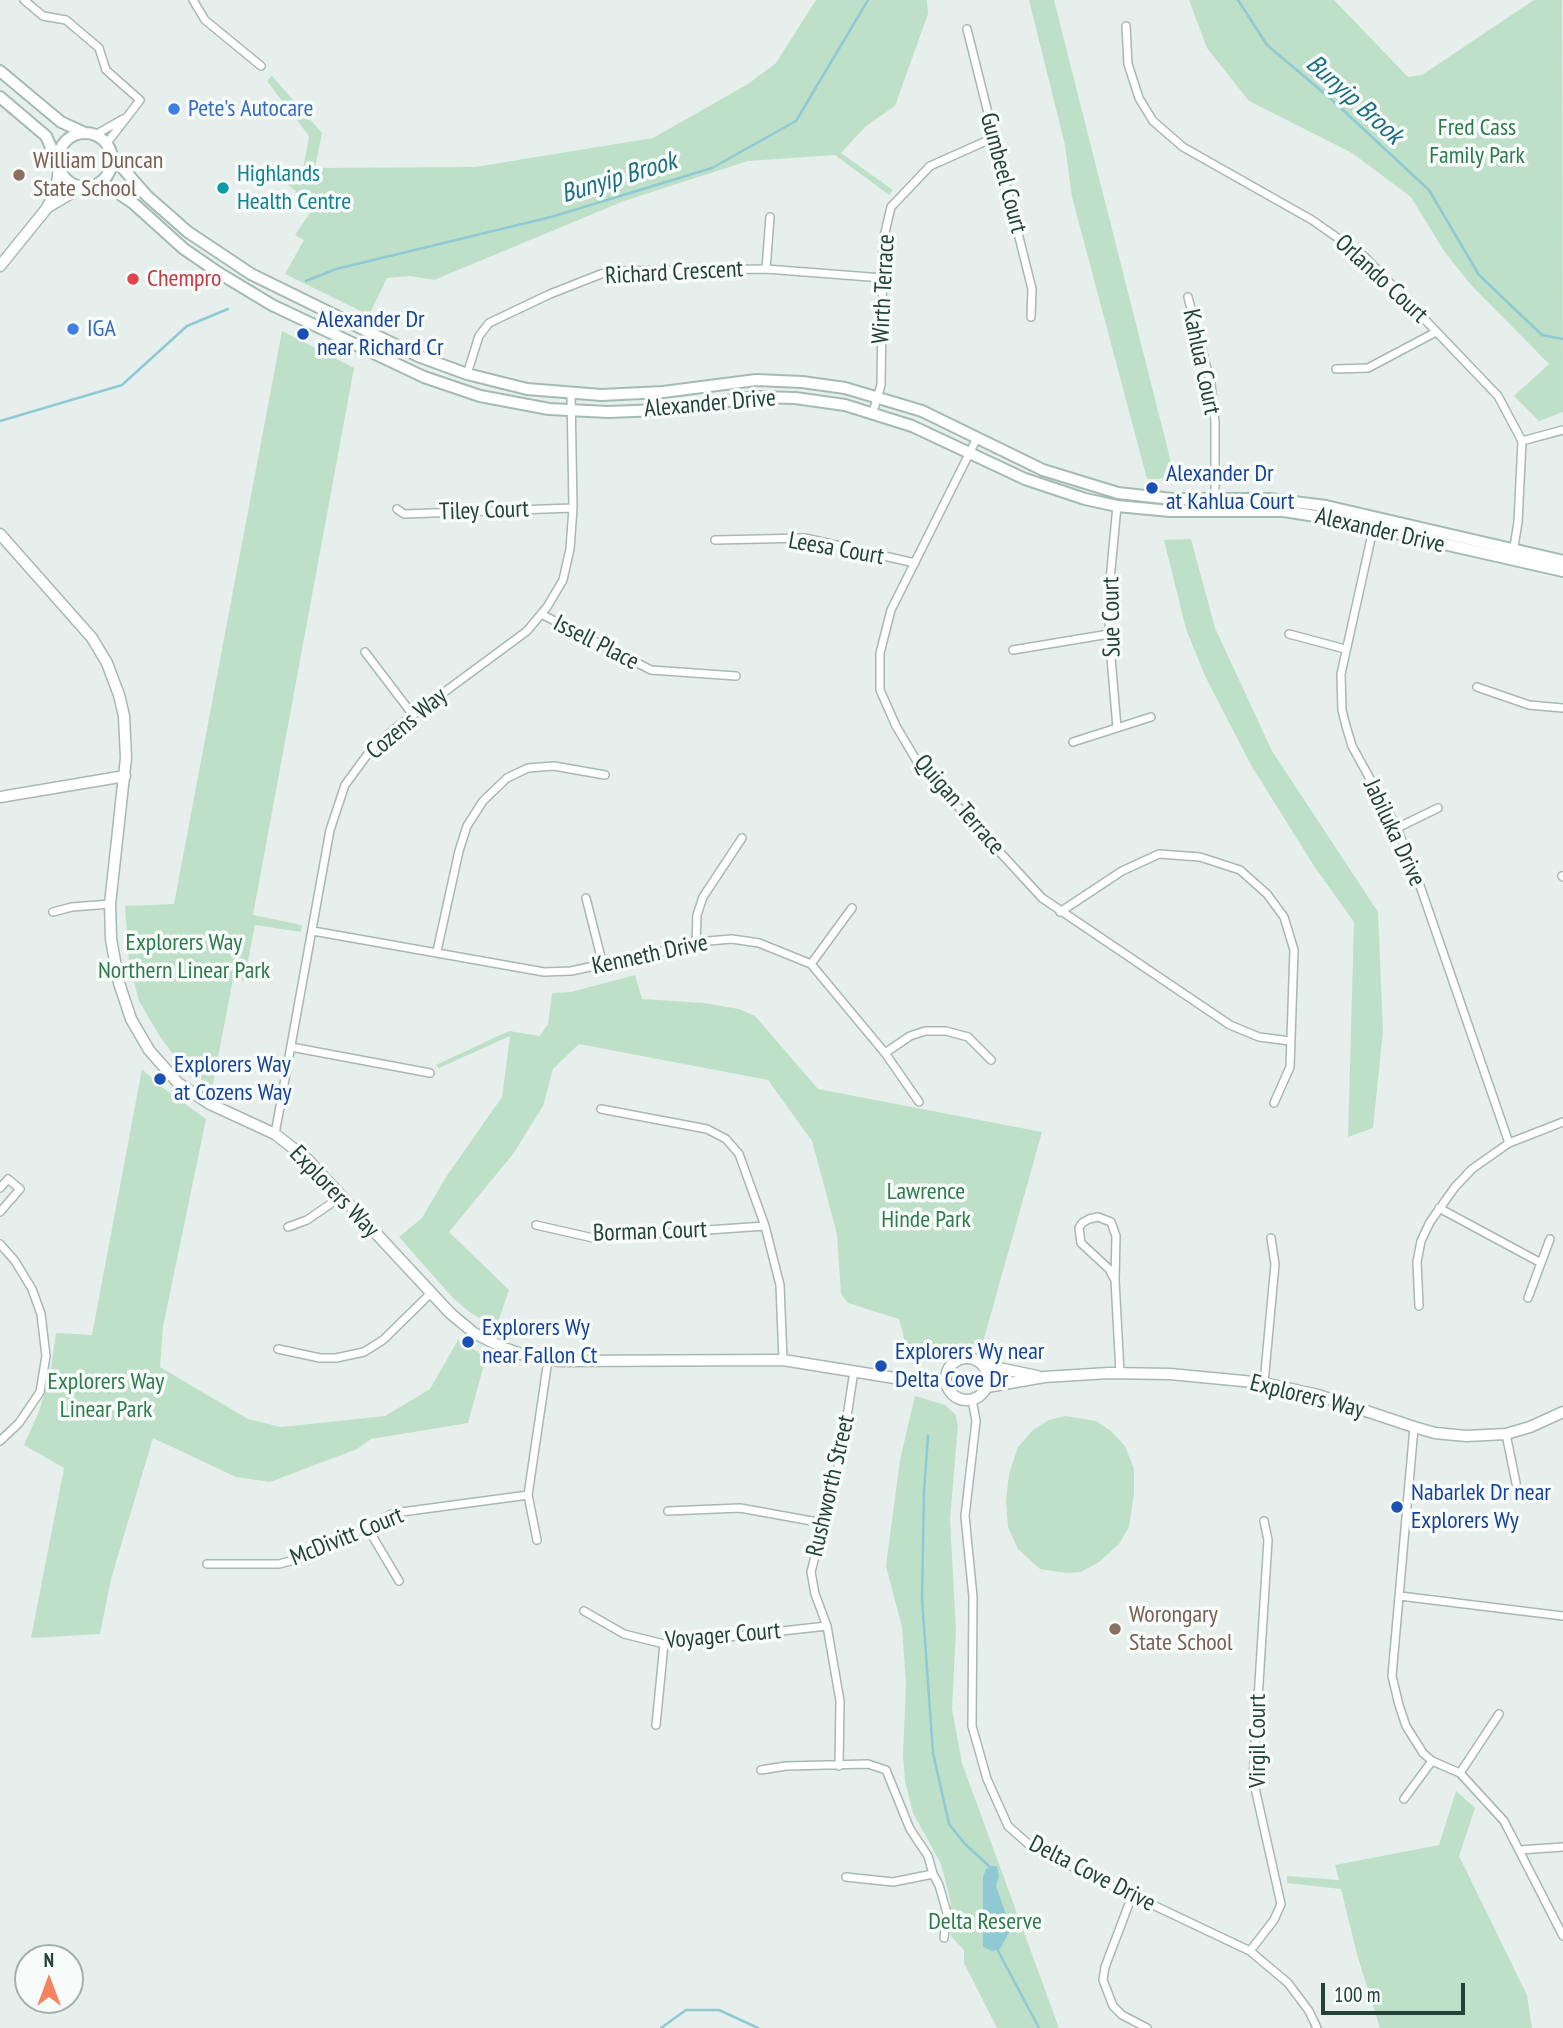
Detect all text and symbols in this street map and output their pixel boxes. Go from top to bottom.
water label: Bunyip Brook [1299,49,1409,151]
place label: Pete's Autocare [188,95,314,123]
marker: Pete's Autocare [166,101,182,117]
street label: Gumbeel Court [973,110,1033,236]
park label: Fred Cass Family Park [1429,114,1525,170]
water label: Bunyip Brook [557,146,681,210]
place label: William Duncan State School [33,147,163,203]
place label: Highlands Health Centre [237,160,351,216]
marker: William Duncan State School [11,167,27,183]
marker: Highlands Health Centre [215,180,231,196]
street label: Orlando Court [1329,229,1433,329]
street label: Wirth Terrace [867,233,901,345]
street label: Richard Crescent [604,255,744,291]
place label: Chempro [147,265,221,293]
marker: Chempro [125,271,141,287]
place label: Alexander Dr near Richard Cr [317,306,443,362]
street label: Kahlua Court [1176,307,1226,417]
place label: IGA [87,315,116,343]
marker: IGA [65,321,81,337]
marker: Alexander Dr near Richard Cr [295,326,311,342]
street label: Alexander Drive [643,384,777,424]
place label: Alexander Dr at Kahlua Court [1166,460,1294,516]
marker: Alexander Dr at Kahlua Court [1144,480,1160,496]
street label: Tiley Court [439,495,529,527]
street label: Alexander Drive [1312,502,1448,560]
street label: Leesa Court [786,526,886,572]
street label: Sue Court [1097,576,1127,658]
street label: Issell Place [548,609,644,677]
street label: Cozens Way [361,682,453,766]
street label: Quigan Terrace [908,749,1010,861]
street label: Jabiluka Drive [1357,775,1431,891]
park label: Explorers Way Northern Linear Park [98,929,270,985]
street label: Kenneth Drive [589,929,711,981]
place label: Explorers Way at Cozens Way [174,1051,292,1107]
marker: Explorers Way at Cozens Way [152,1071,168,1087]
street label: Explorers Way [283,1140,385,1244]
park label: Lawrence Hinde Park [881,1178,971,1234]
street label: Borman Court [593,1216,707,1248]
place label: Explorers Wy near Fallon Ct [482,1314,597,1370]
marker: Explorers Wy near Fallon Ct [460,1334,476,1350]
place label: Explorers Wy near Delta Cove Dr [895,1338,1044,1394]
marker: Explorers Wy near Delta Cove Dr [873,1358,889,1374]
park label: Explorers Way Linear Park [48,1368,164,1424]
street label: Explorers Way [1247,1369,1367,1425]
street label: Rushworth Street [801,1413,861,1559]
place label: Nabarlek Dr near Explorers Wy [1411,1479,1551,1535]
marker: Nabarlek Dr near Explorers Wy [1389,1499,1405,1515]
street label: McDivitt Court [286,1501,408,1573]
place label: Worongary State School [1129,1601,1233,1657]
street label: Voyager Court [664,1617,782,1655]
marker: Worongary State School [1107,1621,1123,1637]
street label: Virgil Court [1244,1694,1272,1788]
street label: Delta Cove Drive [1024,1830,1160,1918]
park label: Delta Reserve [928,1908,1042,1936]
north arrow [14,1944,84,2014]
text: N [44,1948,54,1972]
scale bar [1325,1968,1468,2012]
text: 100 m [1334,1981,1380,2008]

